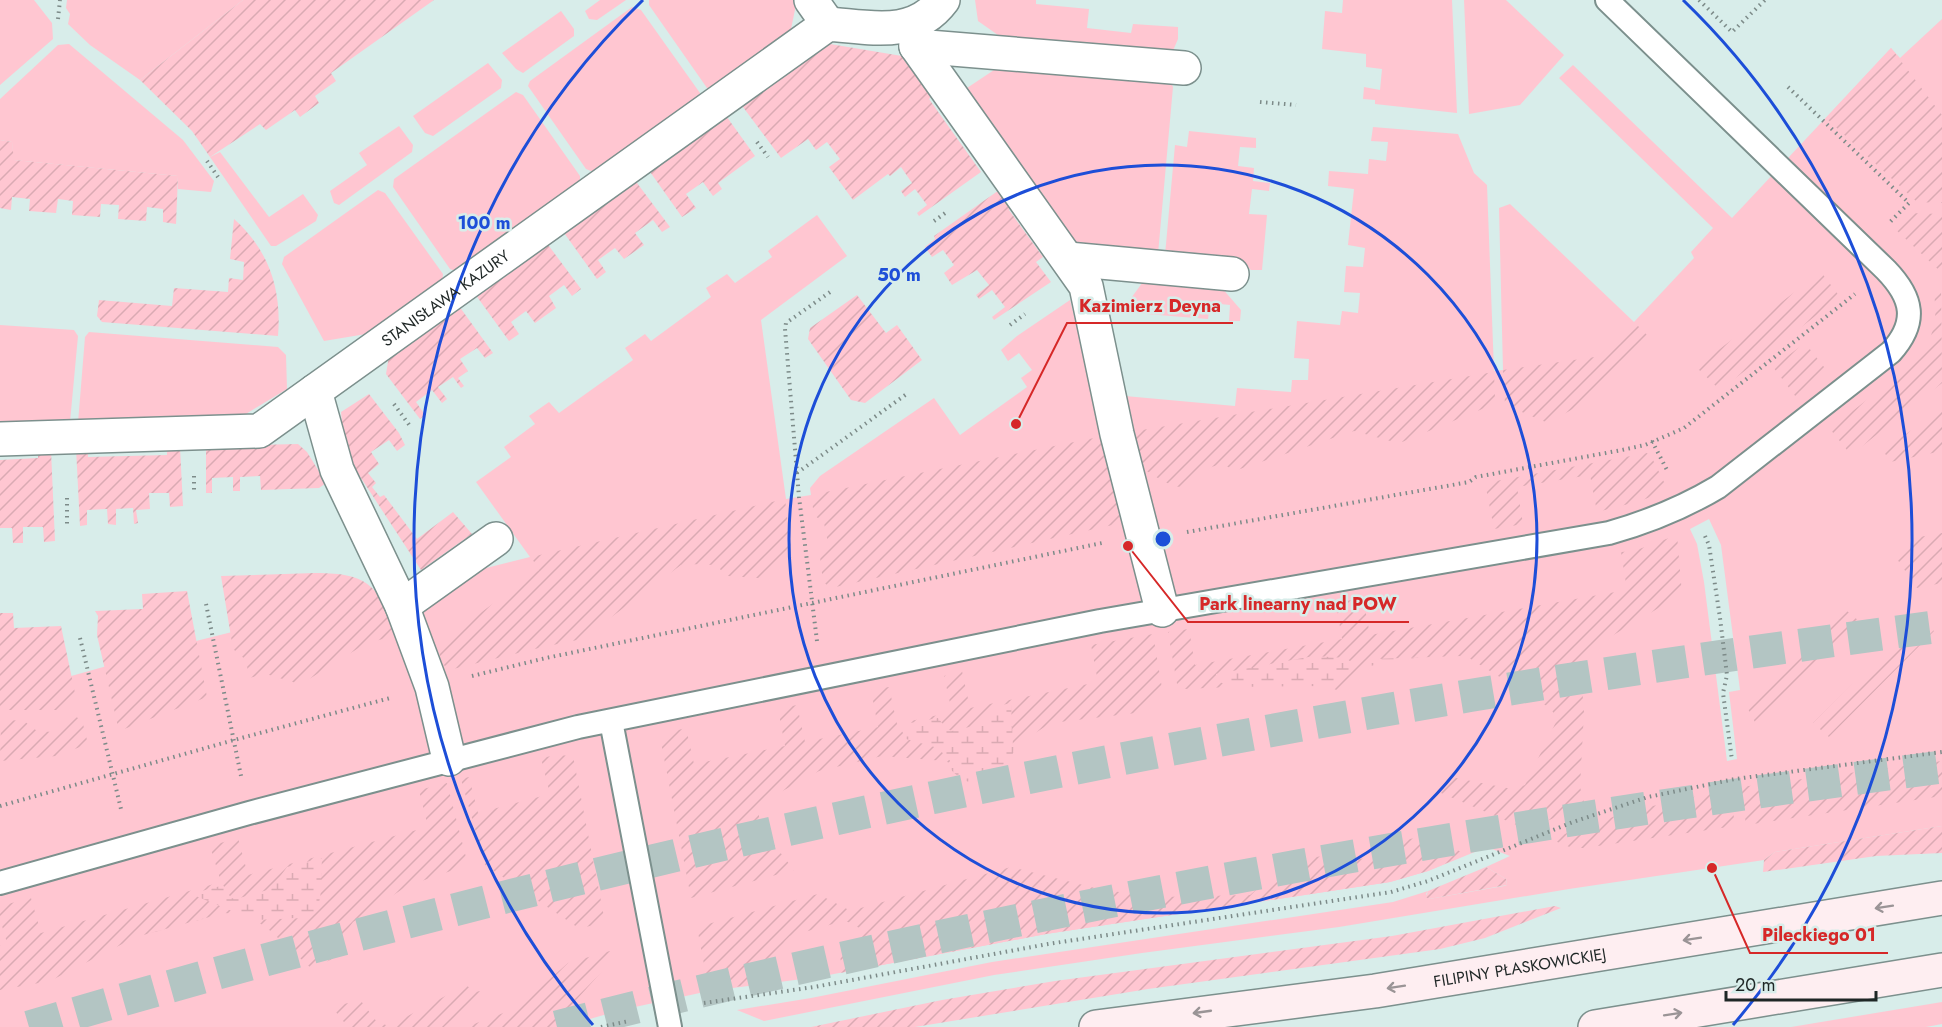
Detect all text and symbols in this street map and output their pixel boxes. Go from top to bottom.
text: 100 m [457,210,511,236]
street label: STANISŁAWA KAZURY [376,244,514,352]
text: 50 m [877,262,921,288]
callout: Kazimierz Deyna [1067,287,1233,323]
text: Kazimierz Deyna [1079,293,1221,319]
centre of rings [1153,529,1173,549]
callout: Park linearny nad POW [1188,586,1409,622]
text: Park linearny nad POW [1199,591,1398,617]
one-way arrow [1875,902,1895,913]
callout: Pileckiego 01 [1750,917,1888,953]
text: Pileckiego 01 [1762,922,1876,948]
one-way arrow [1682,934,1702,945]
street label: FILIPINY PŁASKOWICKIEJ [1432,942,1608,993]
scale bar [1726,964,1876,1002]
text: 20 m [1735,972,1775,998]
one-way arrow [1386,982,1406,993]
one-way arrow [1193,1007,1213,1018]
one-way arrow [1663,1008,1683,1019]

